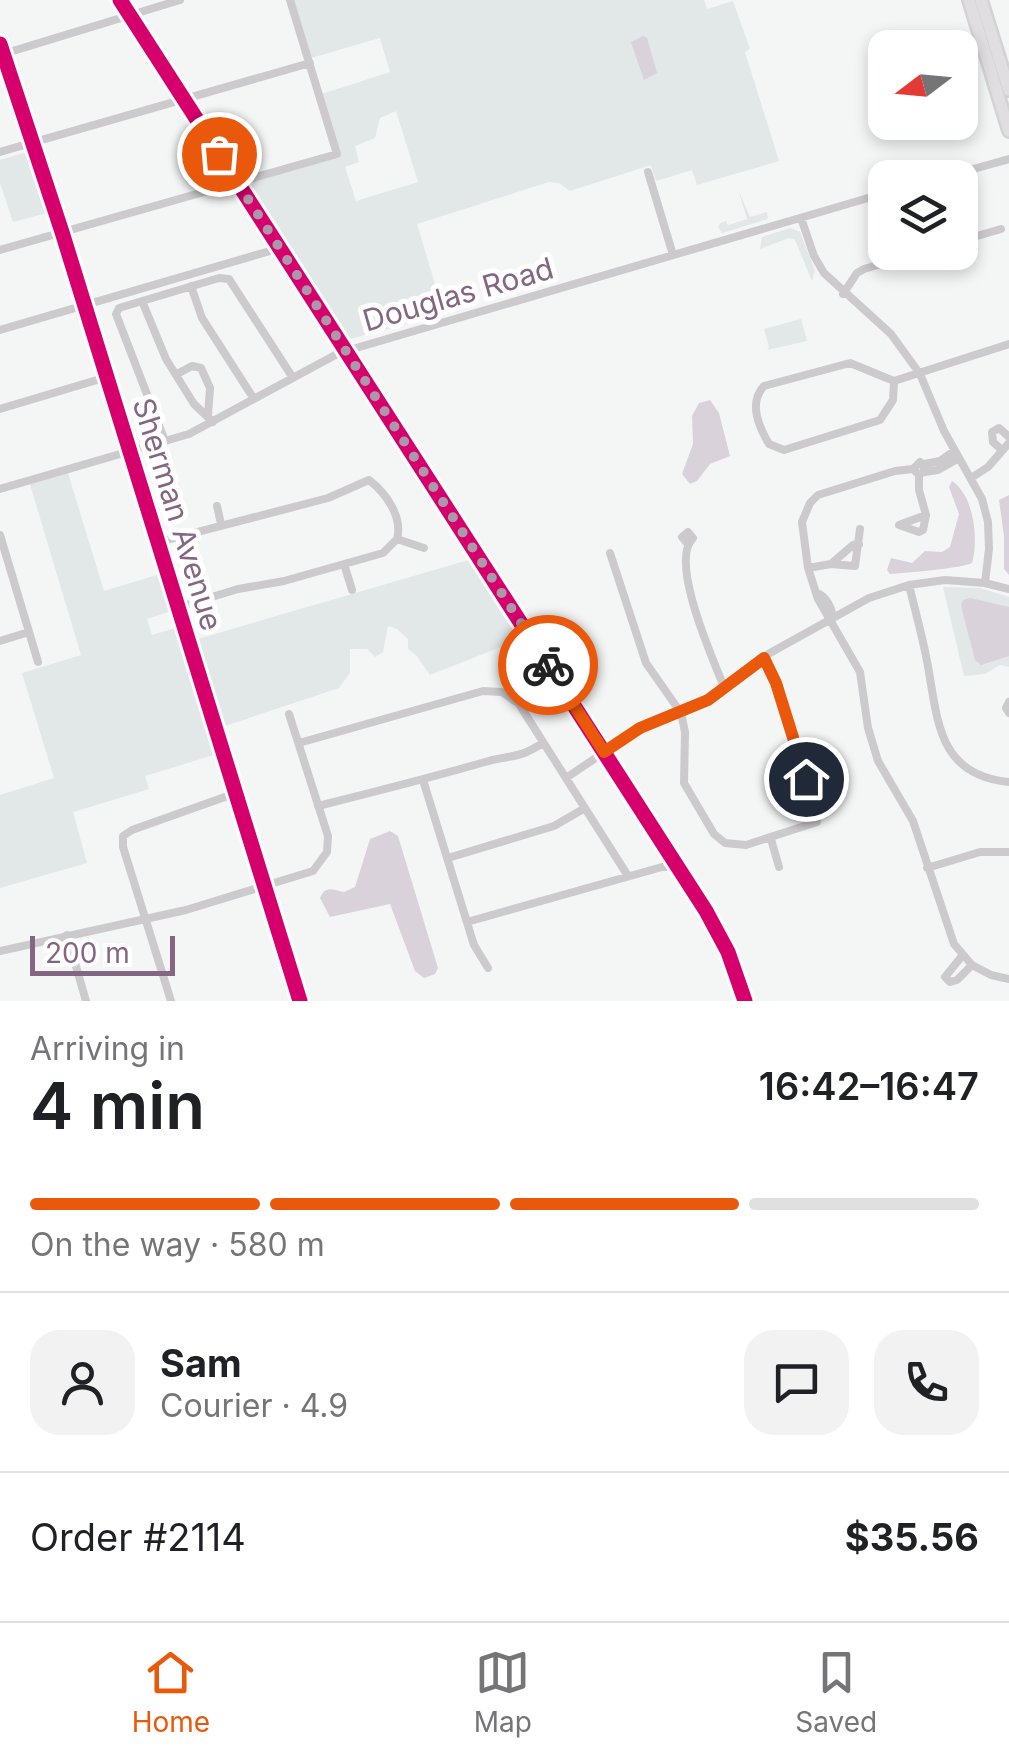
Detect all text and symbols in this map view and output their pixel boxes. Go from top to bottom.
north arrow [868,30,978,140]
map controls [868,30,978,270]
pin [177,112,262,197]
icon: bag [192,127,247,182]
button: layers [868,160,978,270]
street label: Douglas Road [359,250,557,338]
street label: Sherman Avenue [126,394,230,634]
courier [498,615,598,715]
icon: bike [521,638,576,693]
pin [764,737,849,822]
icon: home [779,752,834,807]
scale bar [30,931,175,976]
text: 200 m [45,936,130,970]
text: Arriving in [30,1029,185,1068]
text: 16:42–16:47 [759,1063,979,1109]
text: 4 min [30,1066,205,1145]
text: On the way · 580 m [30,1225,325,1264]
button: person [30,1330,135,1435]
button: chat [744,1330,849,1435]
button: phone [874,1330,979,1435]
text: Sam [160,1340,242,1386]
text: Courier · 4.9 [160,1386,348,1425]
text: Order #2114 [30,1514,246,1560]
text: $35.56 [845,1514,979,1560]
tab: Home [132,1645,210,1739]
tab: Map [474,1645,532,1739]
tab: Saved [795,1645,877,1739]

